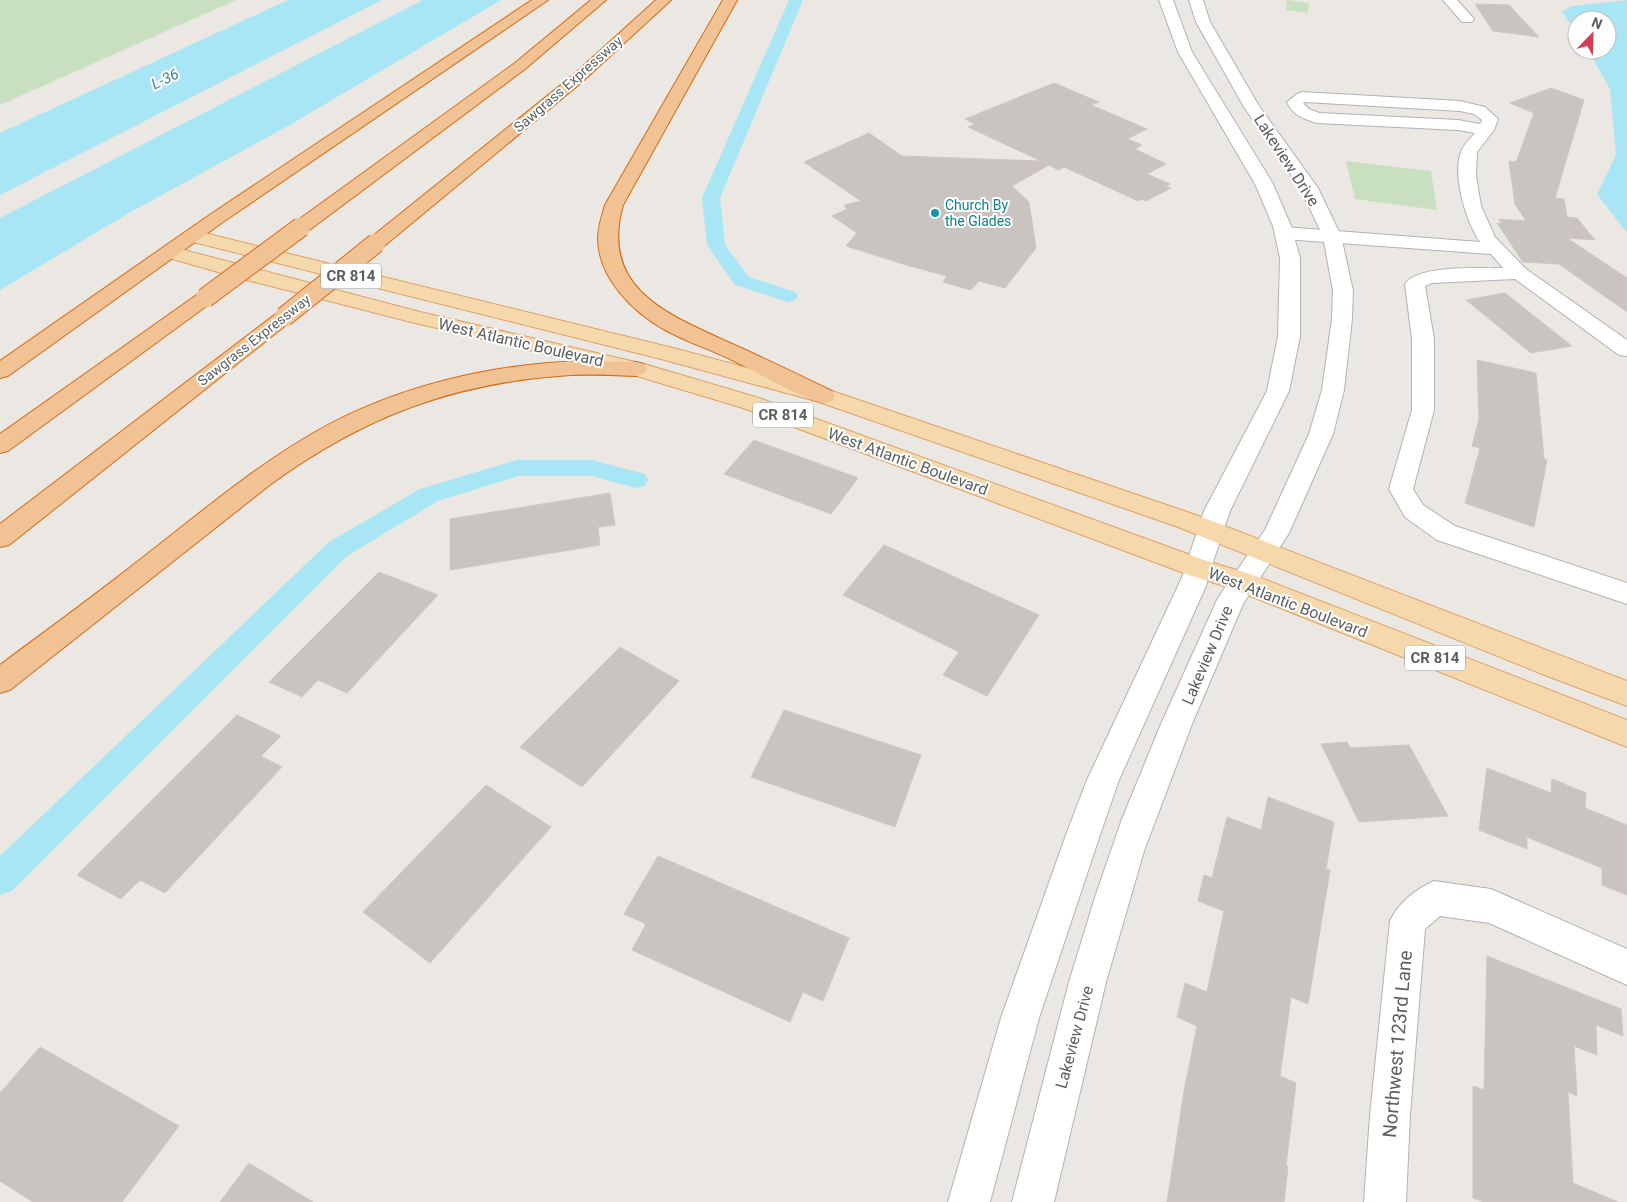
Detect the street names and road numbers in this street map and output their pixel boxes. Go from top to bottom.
street label: Sawgrass Expressway [511,32,626,135]
street label: Lakeview Drive [1250,111,1323,210]
road number: CR 814 [321,264,381,288]
street label: Sawgrass Expressway [195,291,314,389]
street label: West Atlantic Boulevard [436,314,605,371]
road number: CR 814 [753,402,813,428]
street label: West Atlantic Boulevard [825,424,991,499]
street label: West Atlantic Boulevard [1205,563,1370,642]
street label: Lakeview Drive [1178,603,1237,708]
road number: CR 814 [1405,646,1465,670]
street label: Northwest 123rd Lane [1378,949,1417,1139]
street label: Lakeview Drive [1052,984,1097,1091]

